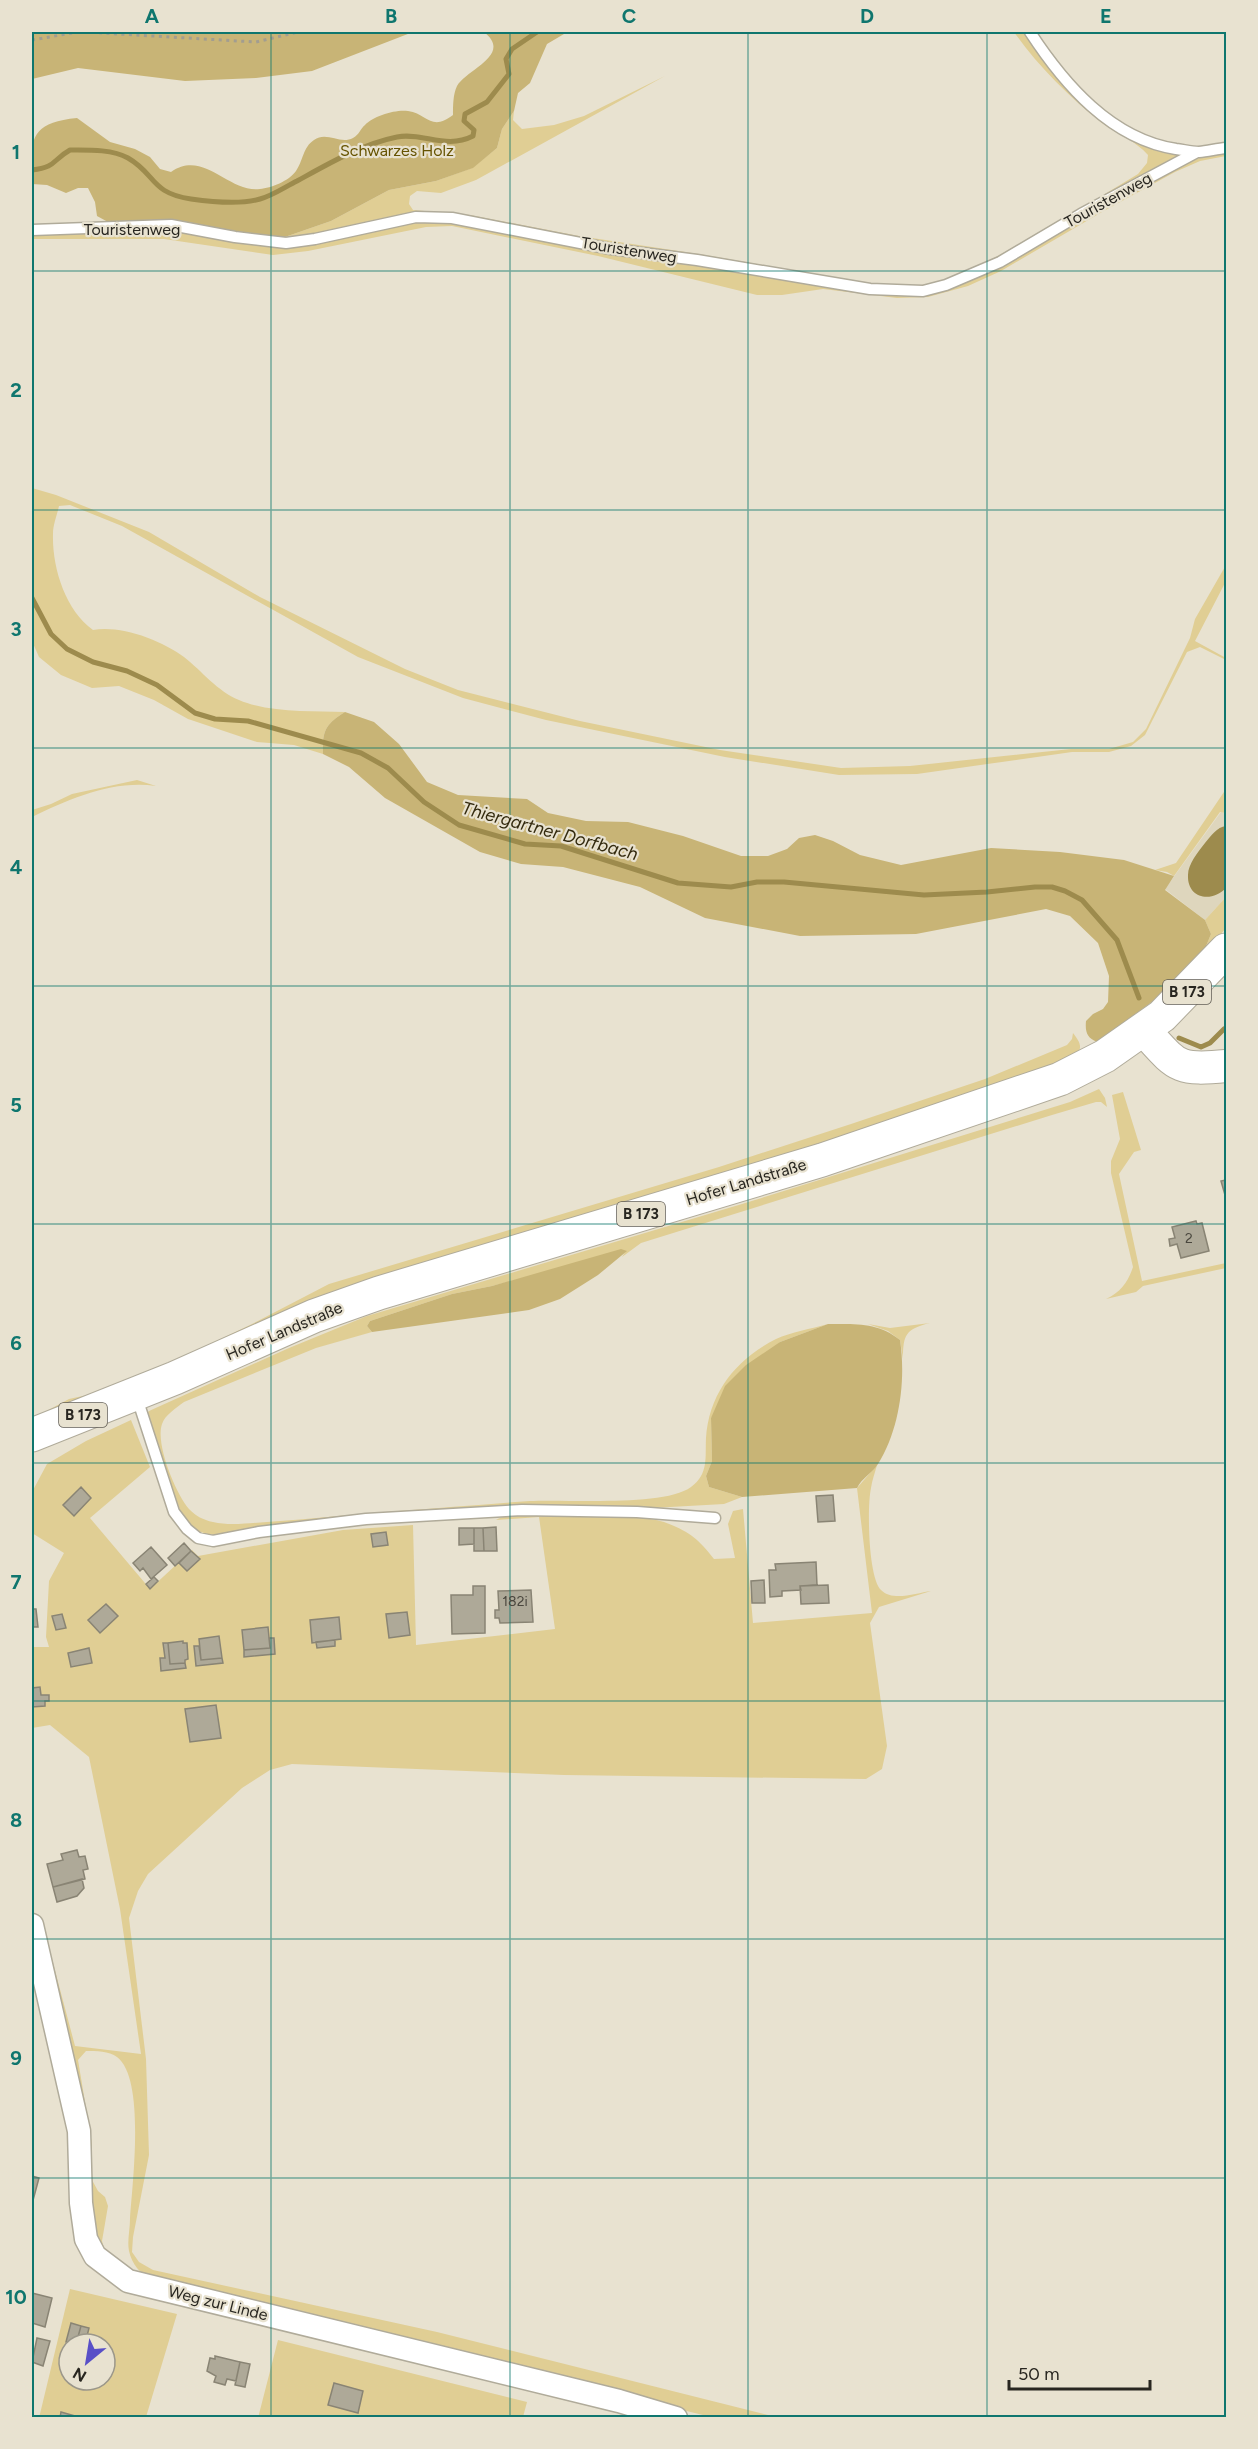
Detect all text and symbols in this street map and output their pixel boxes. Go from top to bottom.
text: A [145,4,160,28]
text: B [385,4,397,28]
text: C [622,4,636,28]
text: D [860,4,874,28]
text: E [1100,4,1112,28]
text: 1 [12,140,20,164]
park label: Schwarzes Holz [340,141,454,160]
street label: Touristenweg [1061,168,1155,232]
street label: Touristenweg [84,220,180,239]
street label: Touristenweg [580,233,678,267]
text: 2 [10,378,22,402]
text: 3 [10,617,22,641]
water label: Thiergartner Dorfbach [460,797,640,865]
text: 4 [10,855,23,879]
road number: B 173 [1163,980,1211,1004]
text: 5 [10,1093,22,1117]
street label: Hofer Landstraße [684,1155,809,1209]
road number: B 173 [617,1202,665,1226]
house number: 2 [1185,1230,1193,1247]
street label: Hofer Landstraße [223,1298,345,1364]
text: 6 [10,1331,22,1355]
road number: B 173 [59,1403,107,1427]
text: 7 [10,1570,22,1594]
house number: 182i [502,1593,528,1610]
text: 8 [10,1808,22,1832]
text: 9 [10,2046,22,2070]
street label: Weg zur Linde [166,2281,270,2325]
text: 10 [5,2285,27,2309]
north arrow [57,2332,117,2392]
scale bar [1009,2353,1150,2391]
text: N [70,2363,90,2386]
text: 50 m [1018,2363,1060,2385]

